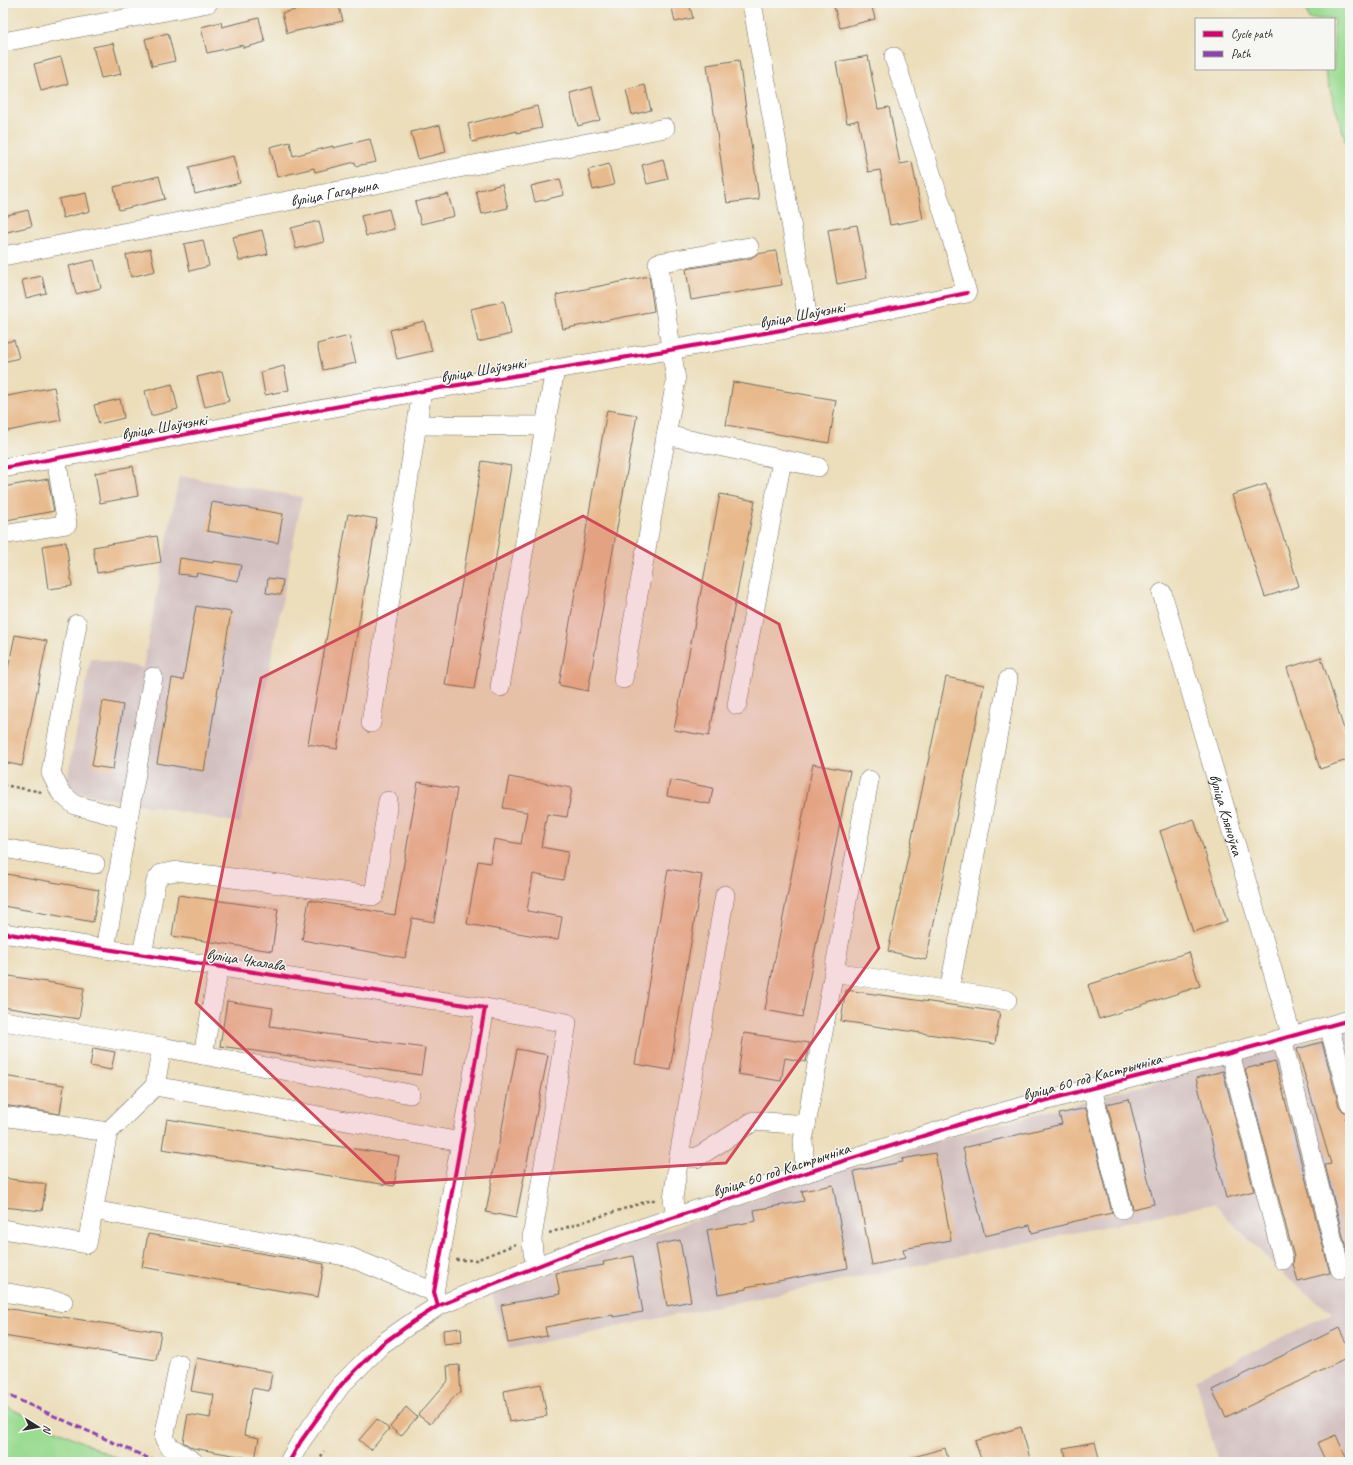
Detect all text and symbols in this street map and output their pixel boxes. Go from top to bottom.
legend [1195,18,1335,70]
text: Cycle path [1231,26,1273,42]
text: Path [1231,46,1251,62]
street label: вуліца Гагарына [289,175,380,211]
street label: вуліца Шаўчэнкі [758,297,848,333]
street label: вуліца Шаўчэнкі [439,352,529,387]
street label: вуліца Шаўчэнкі [120,409,210,444]
street label: вуліца Кляноўка [1205,772,1248,859]
street label: вуліца Чкалава [205,944,288,976]
street label: вуліца 60 год Кастрычніка [1021,1049,1165,1105]
street label: вуліца 60 год Кастрычніка [710,1138,853,1202]
north arrow [18,1407,58,1447]
text: N [40,1424,55,1436]

